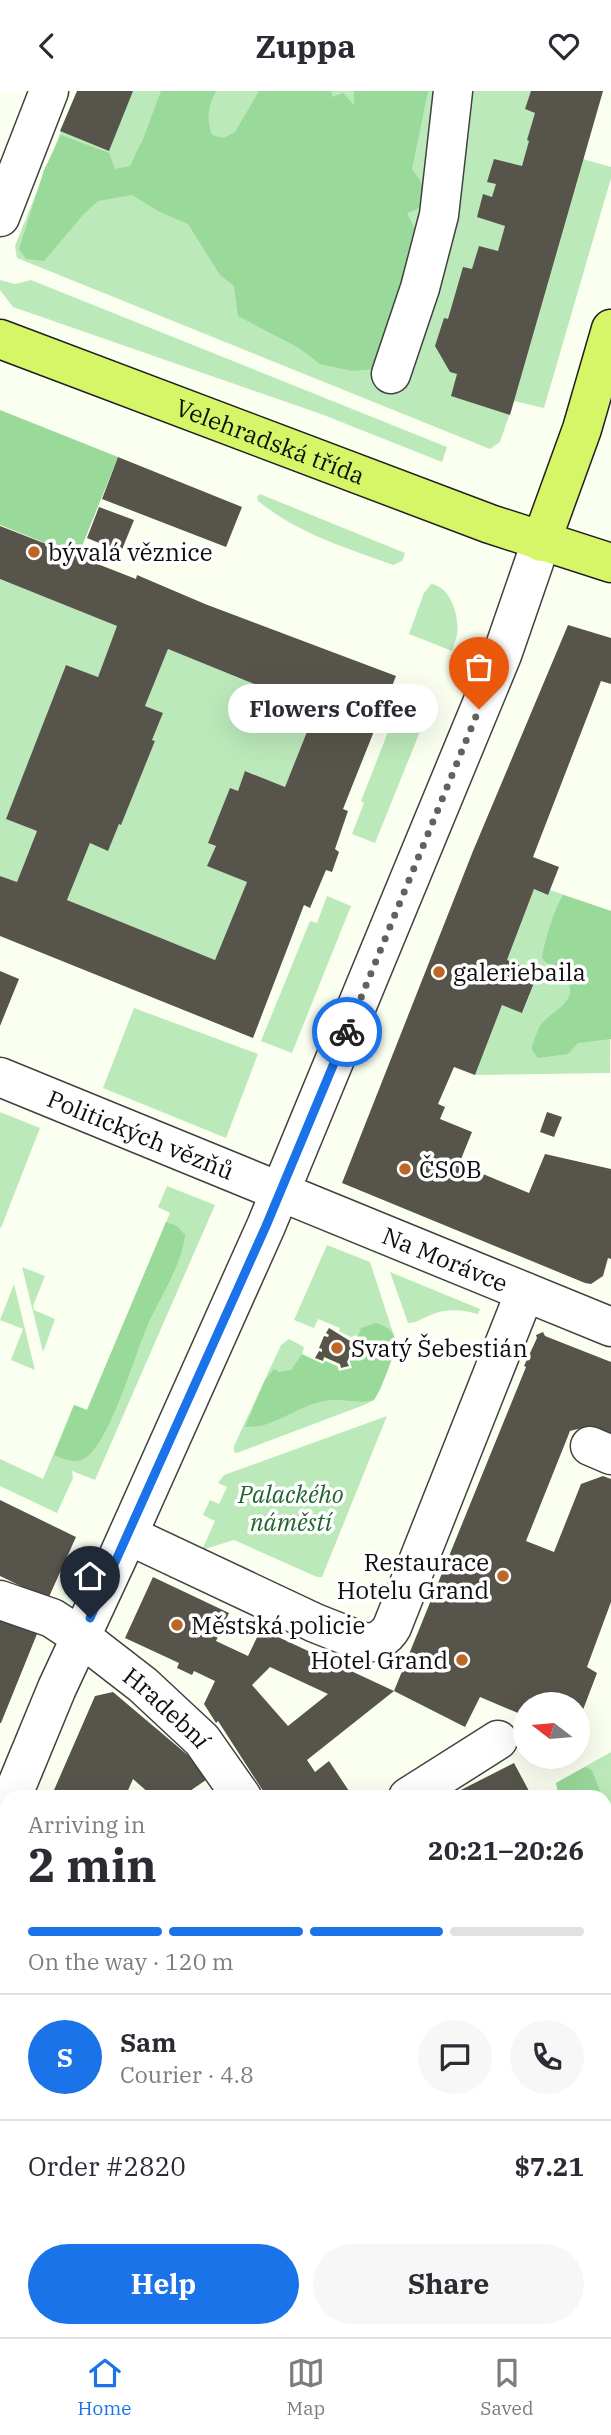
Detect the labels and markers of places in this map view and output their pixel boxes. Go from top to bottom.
place label: bývalá věznice [48,536,213,568]
marker: bývalá věznice [26,544,42,560]
pin [449,637,509,709]
callout: Flowers Coffee [227,685,437,733]
place label: galeriebaila [453,956,586,988]
marker: galeriebaila [431,964,447,980]
place label: ČSOB [419,1153,482,1185]
marker: ČSOB [397,1161,413,1177]
place label: Svatý Šebestián [351,1332,528,1364]
marker: Svatý Šebestián [329,1340,345,1356]
pin [60,1546,120,1618]
place label: Restaurace Hotelu Grand [337,1546,489,1606]
marker: Restaurace Hotelu Grand [495,1568,511,1584]
place label: Městská policie [191,1609,365,1641]
marker: Městská policie [169,1617,185,1633]
place label: Hotel Grand [311,1644,448,1676]
marker: Hotel Grand [454,1652,470,1668]

